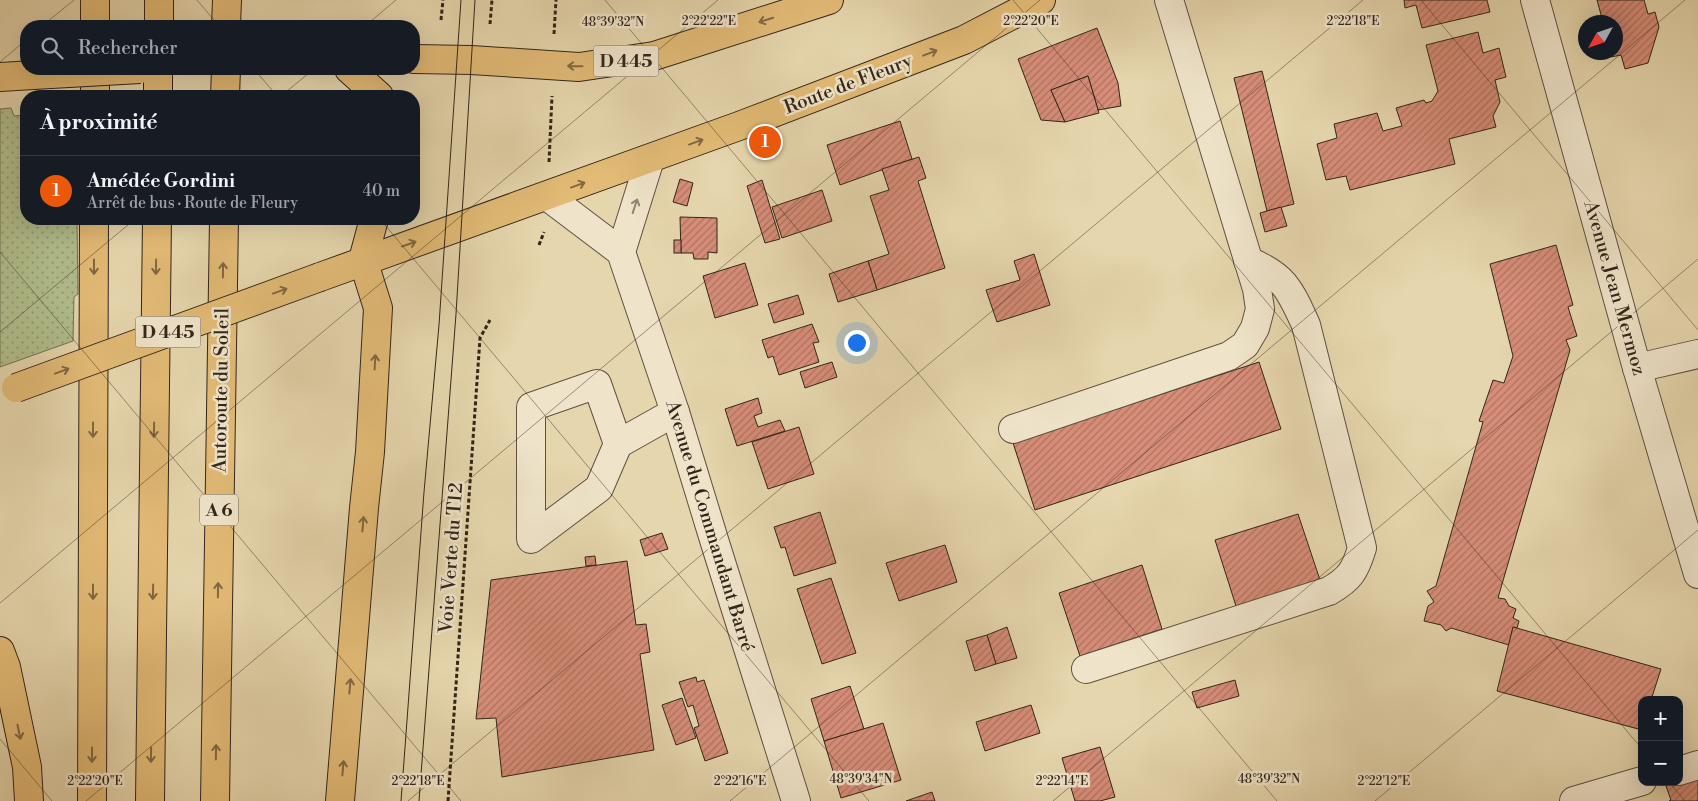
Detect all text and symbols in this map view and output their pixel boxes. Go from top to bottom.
text: 2°22'22"E [682,14,736,29]
text: 2°22'20"E [1003,14,1059,29]
text: 2°22'18"E [1327,14,1379,29]
text: 48°39'32"N [582,15,644,30]
north arrow [1578,15,1623,60]
one-way arrow [759,16,775,26]
search box [20,20,420,75]
icon: search [38,34,66,62]
text: Rechercher [78,36,177,60]
road number: D 445 [594,46,658,76]
street label: Route de Fleury [780,48,916,119]
one-way arrow [922,48,937,57]
one-way arrow [568,62,584,71]
text: À proximité [40,110,157,136]
pin: 1 [749,123,781,161]
one-way arrow [688,137,703,146]
text: Amédée Gordini [87,169,235,193]
one-way arrow [570,180,586,189]
text: 1 [52,181,60,201]
text: 40 m [363,181,400,201]
text: Arrêt de bus · Route de Fleury [87,193,298,213]
street label: Avenue Jean Mermoz [1578,197,1651,378]
one-way arrow [631,198,641,214]
one-way arrow [400,239,416,248]
one-way arrow [89,259,99,275]
one-way arrow [151,259,161,275]
one-way arrow [218,262,228,278]
one-way arrow [272,286,287,295]
street label: Autoroute du Soleil [208,307,234,474]
road number: D 445 [136,316,200,348]
your location [844,330,870,356]
one-way arrow [370,355,380,371]
one-way arrow [54,366,69,375]
street label: Avenue du Commandant Barré [660,396,760,655]
one-way arrow [88,422,98,438]
one-way arrow [149,422,159,438]
street label: Voie Verte du T12 [434,482,468,635]
road number: A 6 [200,494,238,526]
one-way arrow [358,517,367,533]
one-way arrow [213,582,223,598]
one-way arrow [88,584,98,600]
one-way arrow [148,584,157,600]
one-way arrow [345,679,354,695]
map controls [1638,696,1683,786]
button: + [1638,696,1683,741]
one-way arrow [15,724,24,740]
button: − [1638,741,1683,786]
one-way arrow [211,745,221,761]
one-way arrow [87,746,97,763]
one-way arrow [146,746,156,763]
one-way arrow [338,760,347,776]
text: 48°39'34"N [829,772,893,787]
text: 48°39'32"N [1238,772,1300,787]
text: 2°22'20"E [67,774,123,789]
text: 2°22'18"E [392,774,444,789]
text: 2°22'16"E [714,774,766,789]
text: 2°22'14"E [1036,774,1088,789]
text: 2°22'12"E [1358,774,1410,789]

